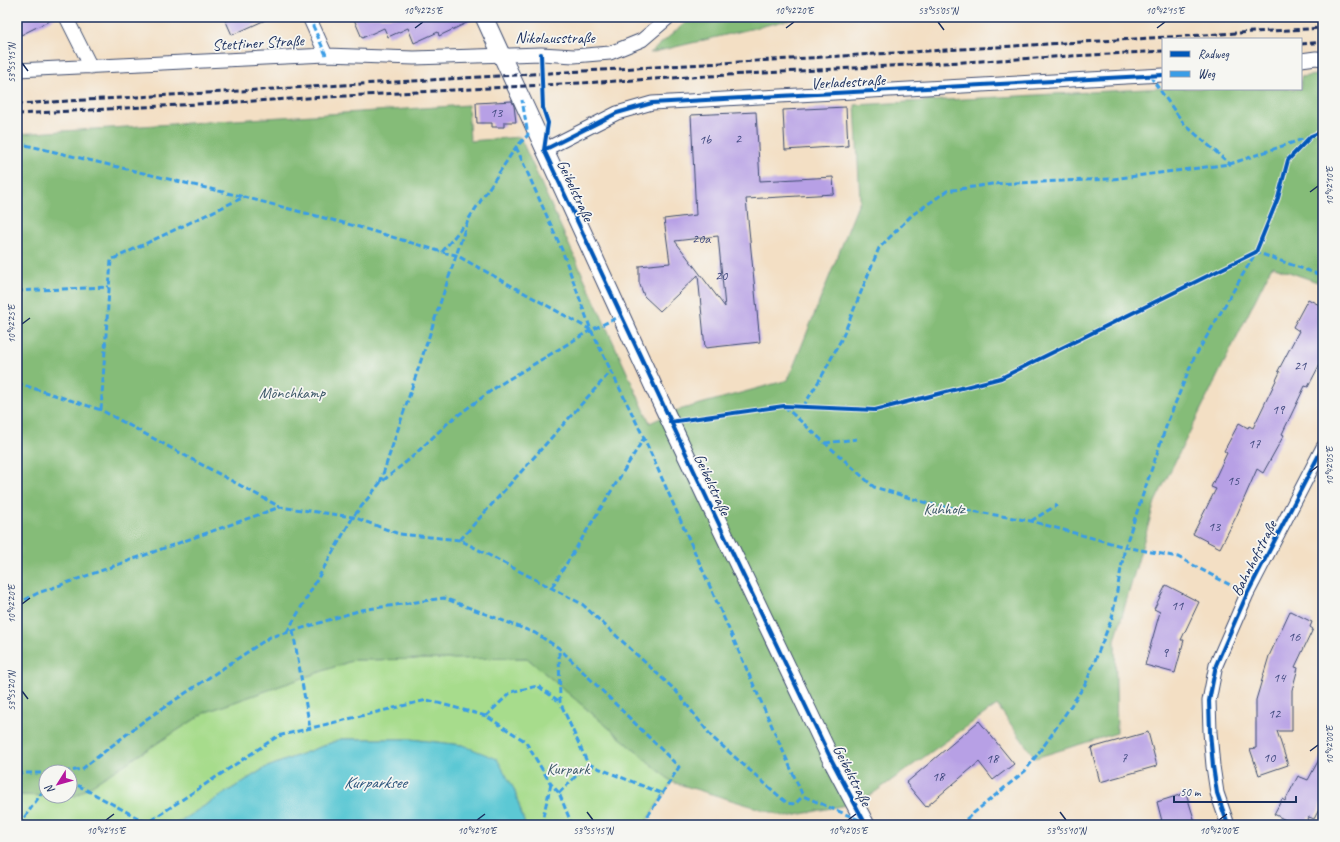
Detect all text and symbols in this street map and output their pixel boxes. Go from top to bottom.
text: 10°42'25"E [404,4,444,17]
text: 10°42'20"E [775,4,815,17]
text: 53°55'05"N [918,4,960,17]
text: 10°42'15"E [1146,4,1186,17]
street label: Nikolausstraße [515,28,597,48]
street label: Stettiner Straße [212,31,306,55]
legend [1162,38,1302,90]
text: 53°55'15"N [5,41,18,83]
text: Radweg [1198,46,1229,62]
text: Weg [1198,66,1216,82]
street label: Verladestraße [811,70,887,94]
house number: 13 [490,104,504,121]
house number: 2 [735,130,743,147]
house number: 1b [699,131,712,148]
street label: Geibelstraße [552,156,599,226]
text: 10°42'10"E [1323,165,1336,205]
house number: 20a [692,230,711,247]
house number: 20 [715,267,729,284]
text: 10°42'25"E [5,303,18,343]
house number: 21 [1294,357,1307,374]
park label: Mönchkamp [259,383,326,403]
house number: 19 [1272,401,1286,418]
house number: 17 [1248,435,1261,452]
text: 10°42'05"E [1323,445,1336,485]
street label: Geibelstraße [689,450,736,520]
house number: 15 [1227,472,1240,489]
park label: Kuhholz [923,499,966,519]
street label: Bahnhofstraße [1226,516,1282,600]
house number: 13 [1208,518,1222,535]
text: 10°42'20"E [5,583,18,623]
house number: 11 [1171,597,1184,614]
house number: 16 [1288,628,1301,645]
house number: 9 [1162,644,1170,661]
text: 53°55'20"N [5,669,18,711]
house number: 14 [1273,669,1287,686]
house number: 12 [1268,705,1282,722]
text: 10°42'00"E [1323,724,1336,764]
street label: Geibelstraße [828,742,877,811]
house number: 7 [1121,749,1128,766]
house number: 10 [1263,749,1277,766]
house number: 18 [986,750,1000,767]
park label: Kurpark [547,759,591,779]
north arrow [38,764,78,804]
house number: 18 [932,768,946,785]
water label: Kurparksee [344,772,409,793]
scale bar [1174,778,1296,804]
text: N [41,781,58,797]
text: 50 m [1180,784,1202,800]
text: 10°42'15"E [87,824,127,837]
text: 10°42'10"E [458,824,498,837]
text: 53°55'15"N [573,824,615,837]
text: 10°42'05"E [829,824,869,837]
text: 53°55'10"N [1046,824,1088,837]
text: 10°42'00"E [1200,824,1240,837]

